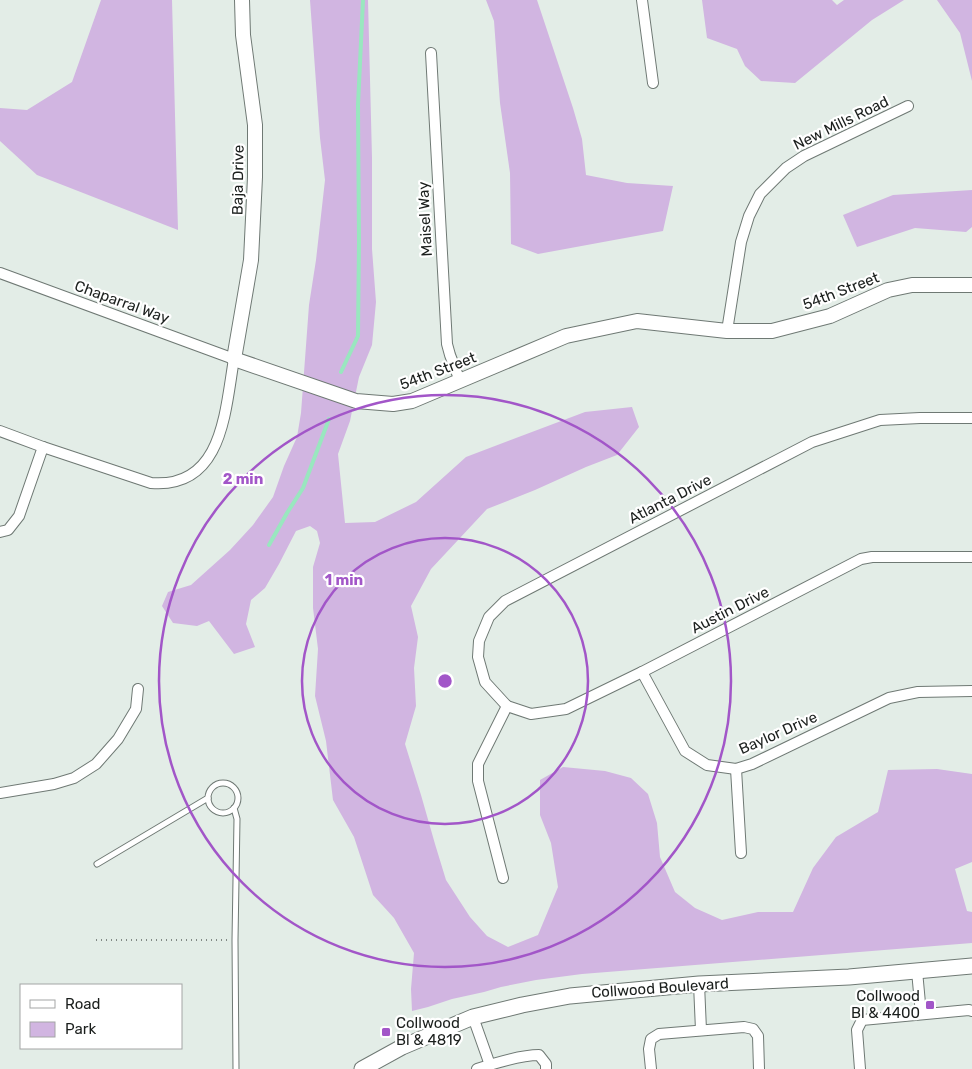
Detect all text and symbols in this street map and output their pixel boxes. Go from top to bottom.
street label: New Mills Road [790,92,892,154]
street label: Baja Drive [228,145,248,215]
street label: Maisel Way [414,181,436,257]
street label: 54th Street [800,268,882,314]
street label: Chaparral Way [72,277,172,327]
street label: 54th Street [397,348,479,394]
text: 2 min [223,470,263,488]
street label: Atlanta Drive [626,470,714,528]
text: 1 min [325,571,363,589]
street label: Austin Drive [688,583,772,637]
centre of rings [436,672,454,690]
street label: Baylor Drive [736,708,820,758]
street label: Collwood Boulevard [591,974,729,1002]
legend [20,984,182,1049]
place label: Collwood Bl & 4400 [851,987,920,1022]
text: Road [65,995,101,1013]
marker: Collwood Bl & 4400 [924,999,936,1011]
place label: Collwood Bl & 4819 [396,1014,462,1049]
text: Park [65,1020,96,1038]
marker: Collwood Bl & 4819 [380,1026,392,1038]

